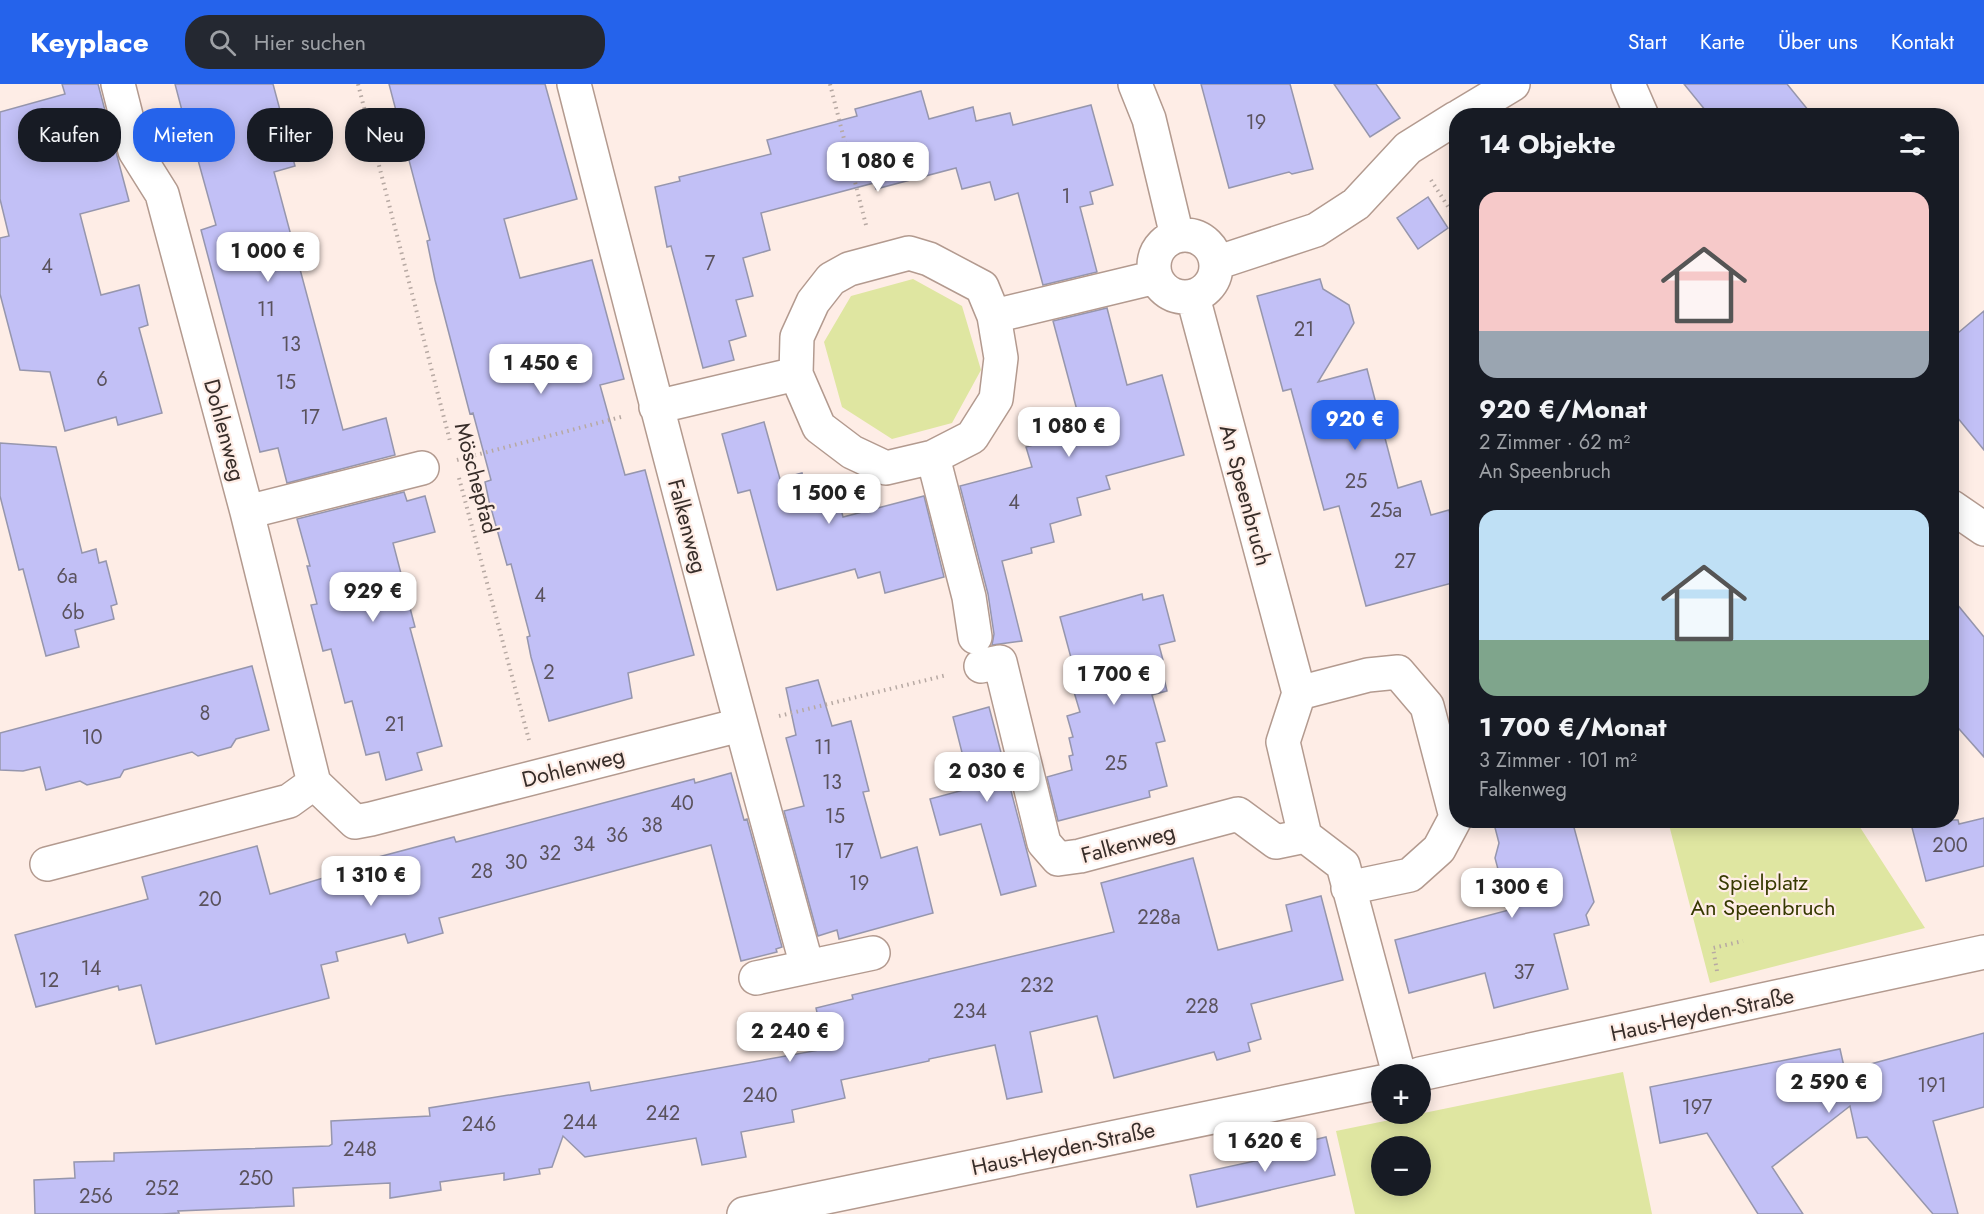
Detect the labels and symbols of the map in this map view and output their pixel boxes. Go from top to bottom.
house number: 19 [1246,108,1266,137]
pin: 1 080 € [823,142,933,193]
house number: 1 [1062,182,1071,211]
pin: 1 000 € [213,232,323,283]
house number: 7 [705,249,716,278]
house number: 4 [41,252,53,281]
house number: 11 [257,295,275,324]
house number: 21 [1294,315,1314,344]
house number: 13 [281,330,301,359]
pin: 1 450 € [486,344,596,395]
house number: 6 [96,365,108,394]
house number: 15 [276,368,296,397]
street label: Dohlenweg [196,375,254,485]
pin: 920 € [1313,400,1397,451]
house number: 17 [300,403,320,432]
pin: 1 080 € [1014,407,1124,458]
street label: Möschepfad [447,419,507,537]
street label: An Speenbruch [1212,421,1280,569]
house number: 25 [1345,467,1367,496]
pin: 1 500 € [774,474,884,525]
street label: Falkenweg [660,475,716,577]
house number: 4 [1008,488,1020,517]
house number: 25a [1370,496,1402,525]
house number: 27 [1394,547,1416,576]
house number: 6a [56,562,78,591]
pin: 929 € [331,572,415,623]
house number: 4 [534,581,546,610]
house number: 6b [62,598,84,627]
pin: 1 700 € [1059,655,1169,706]
house number: 2 [543,658,555,687]
house number: 8 [200,699,210,728]
house number: 21 [385,710,405,739]
house number: 10 [82,723,103,752]
house number: 11 [814,733,832,762]
street label: Dohlenweg [518,739,628,795]
house number: 25 [1105,749,1127,778]
pin: 2 030 € [932,752,1042,803]
house number: 13 [822,768,842,797]
house number: 40 [670,789,694,818]
house number: 15 [825,802,845,831]
house number: 38 [641,811,663,840]
street label: Falkenweg [1077,815,1179,871]
house number: 36 [606,821,628,850]
house number: 34 [573,830,596,859]
house number: 200 [1932,831,1968,860]
house number: 17 [834,837,854,866]
house number: 32 [539,839,561,868]
house number: 30 [505,848,527,877]
pin: 1 310 € [316,856,426,907]
house number: 28 [471,857,493,886]
park label: Spielplatz An Speenbruch [1690,866,1836,923]
pin: 1 300 € [1457,868,1567,919]
house number: 19 [849,869,869,898]
house number: 20 [198,885,222,914]
house number: 228a [1137,903,1181,932]
house number: 14 [81,954,102,983]
house number: 37 [1513,958,1535,987]
house number: 12 [39,966,59,995]
house number: 232 [1020,971,1054,1000]
street label: Haus-Heyden-Straße [1607,979,1797,1049]
house number: 228 [1185,992,1219,1021]
house number: 234 [953,997,987,1026]
pin: 2 240 € [735,1012,845,1063]
pin: 2 590 € [1774,1063,1884,1114]
house number: 191 [1917,1071,1947,1100]
house number: 240 [742,1081,778,1110]
house number: 197 [1682,1093,1713,1122]
house number: 242 [646,1099,680,1128]
house number: 244 [563,1108,598,1137]
house number: 246 [462,1110,496,1139]
street label: Haus-Heyden-Straße [968,1113,1158,1183]
pin: 1 620 € [1210,1122,1320,1173]
house number: 248 [343,1135,377,1164]
house number: 250 [239,1164,273,1193]
house number: 252 [145,1174,179,1203]
house number: 256 [79,1182,113,1211]

